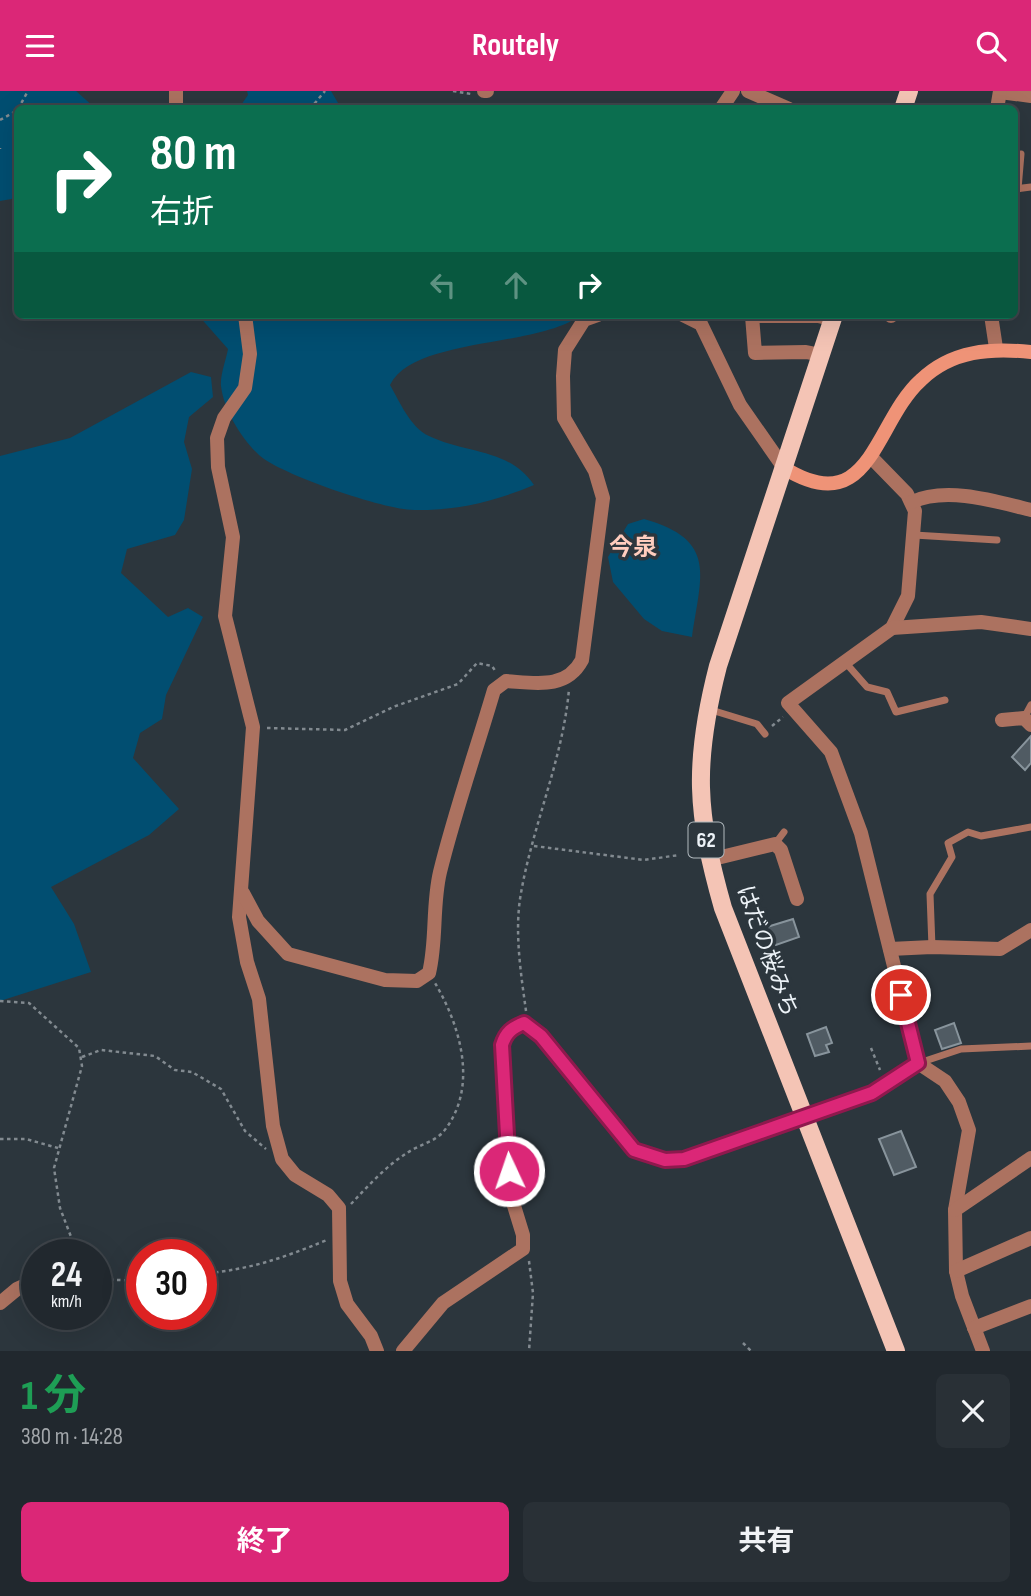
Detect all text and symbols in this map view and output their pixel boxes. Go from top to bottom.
text: Routely [472,26,559,65]
icon: menu [21,27,59,65]
icon: search [972,27,1010,65]
text: 80 m [150,125,237,184]
icon: right [35,133,126,224]
text: 右折 [150,193,214,232]
icon: left [424,266,462,304]
icon: ahead [497,266,535,304]
icon: right [570,266,608,304]
district label: 今泉 [609,533,657,562]
road number: 62 [688,823,724,857]
street label: はだの桜みち [730,882,804,1020]
pin [871,965,931,1025]
icon: arrive [882,976,920,1014]
position arrow [472,1134,546,1208]
speed limit sign: 30 [126,1239,217,1330]
text: 24 [51,1254,82,1297]
text: km/h [51,1291,82,1312]
text: 1 分 [21,1371,86,1422]
button: close [936,1374,1010,1448]
text: 380 m · 14:28 [21,1423,123,1451]
button: 終了 [21,1502,509,1582]
button: 共有 [523,1502,1010,1582]

